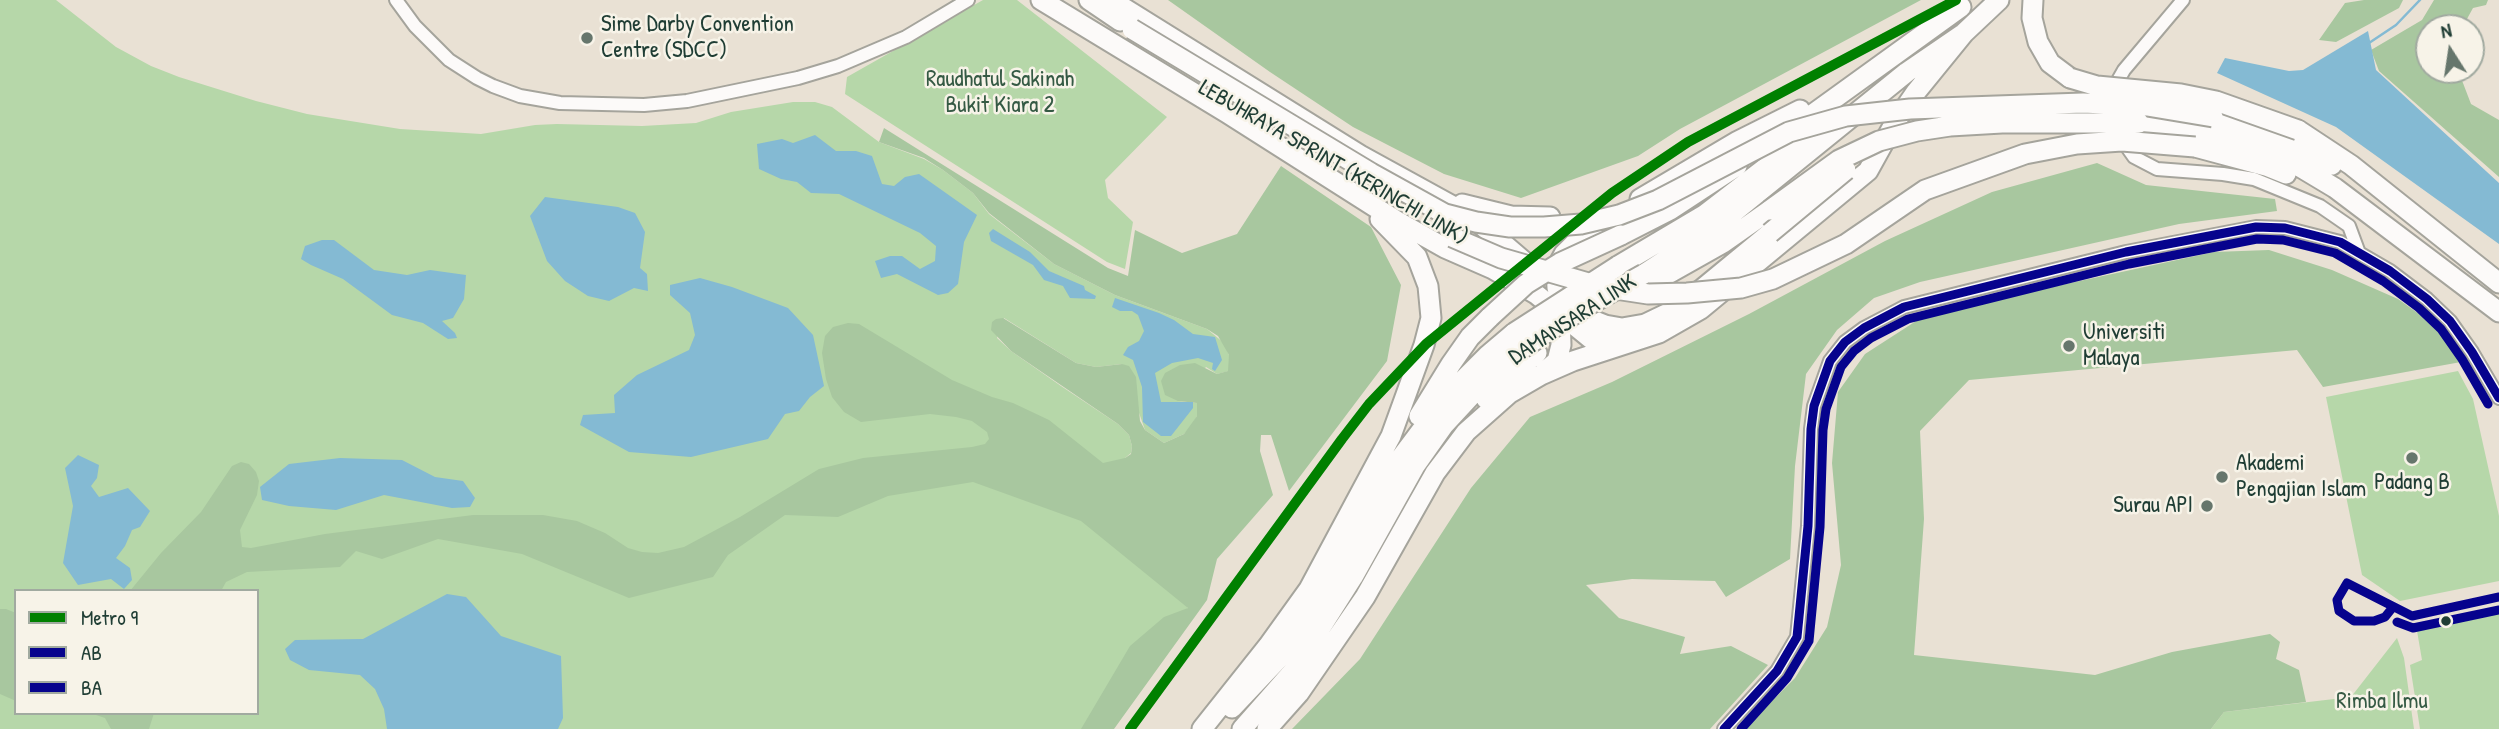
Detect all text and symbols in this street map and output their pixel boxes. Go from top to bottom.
place label: Sime Darby Convention Centre (SDCC) [601,11,794,65]
north arrow [2415,14,2485,84]
text: N [2438,17,2454,44]
marker: Sime Darby Convention Centre (SDCC) [579,30,595,46]
park label: Raudhatul Sakinah Bukit Kiara 2 [926,66,1074,120]
street label: LEBUHRAYA SPRINT (KERINCHI LINK) [1193,74,1473,252]
street label: DAMANSARA LINK [1504,269,1642,371]
place label: Universiti Malaya [2083,319,2165,373]
marker: Universiti Malaya [2061,338,2077,354]
place label: Akademi Pengajian Islam [2236,450,2366,504]
marker: Padang B [2404,450,2420,466]
marker: Akademi Pengajian Islam [2214,469,2230,485]
place label: Padang B [2374,469,2450,497]
place label: Surau API [2113,492,2193,520]
marker: Surau API [2199,498,2215,514]
legend [14,589,259,715]
text: Metro 9 [81,603,138,632]
unlabelled marker [2439,614,2453,628]
text: AB [81,638,102,667]
text: BA [81,673,102,702]
park label: Rimba Ilmu [2336,688,2428,716]

